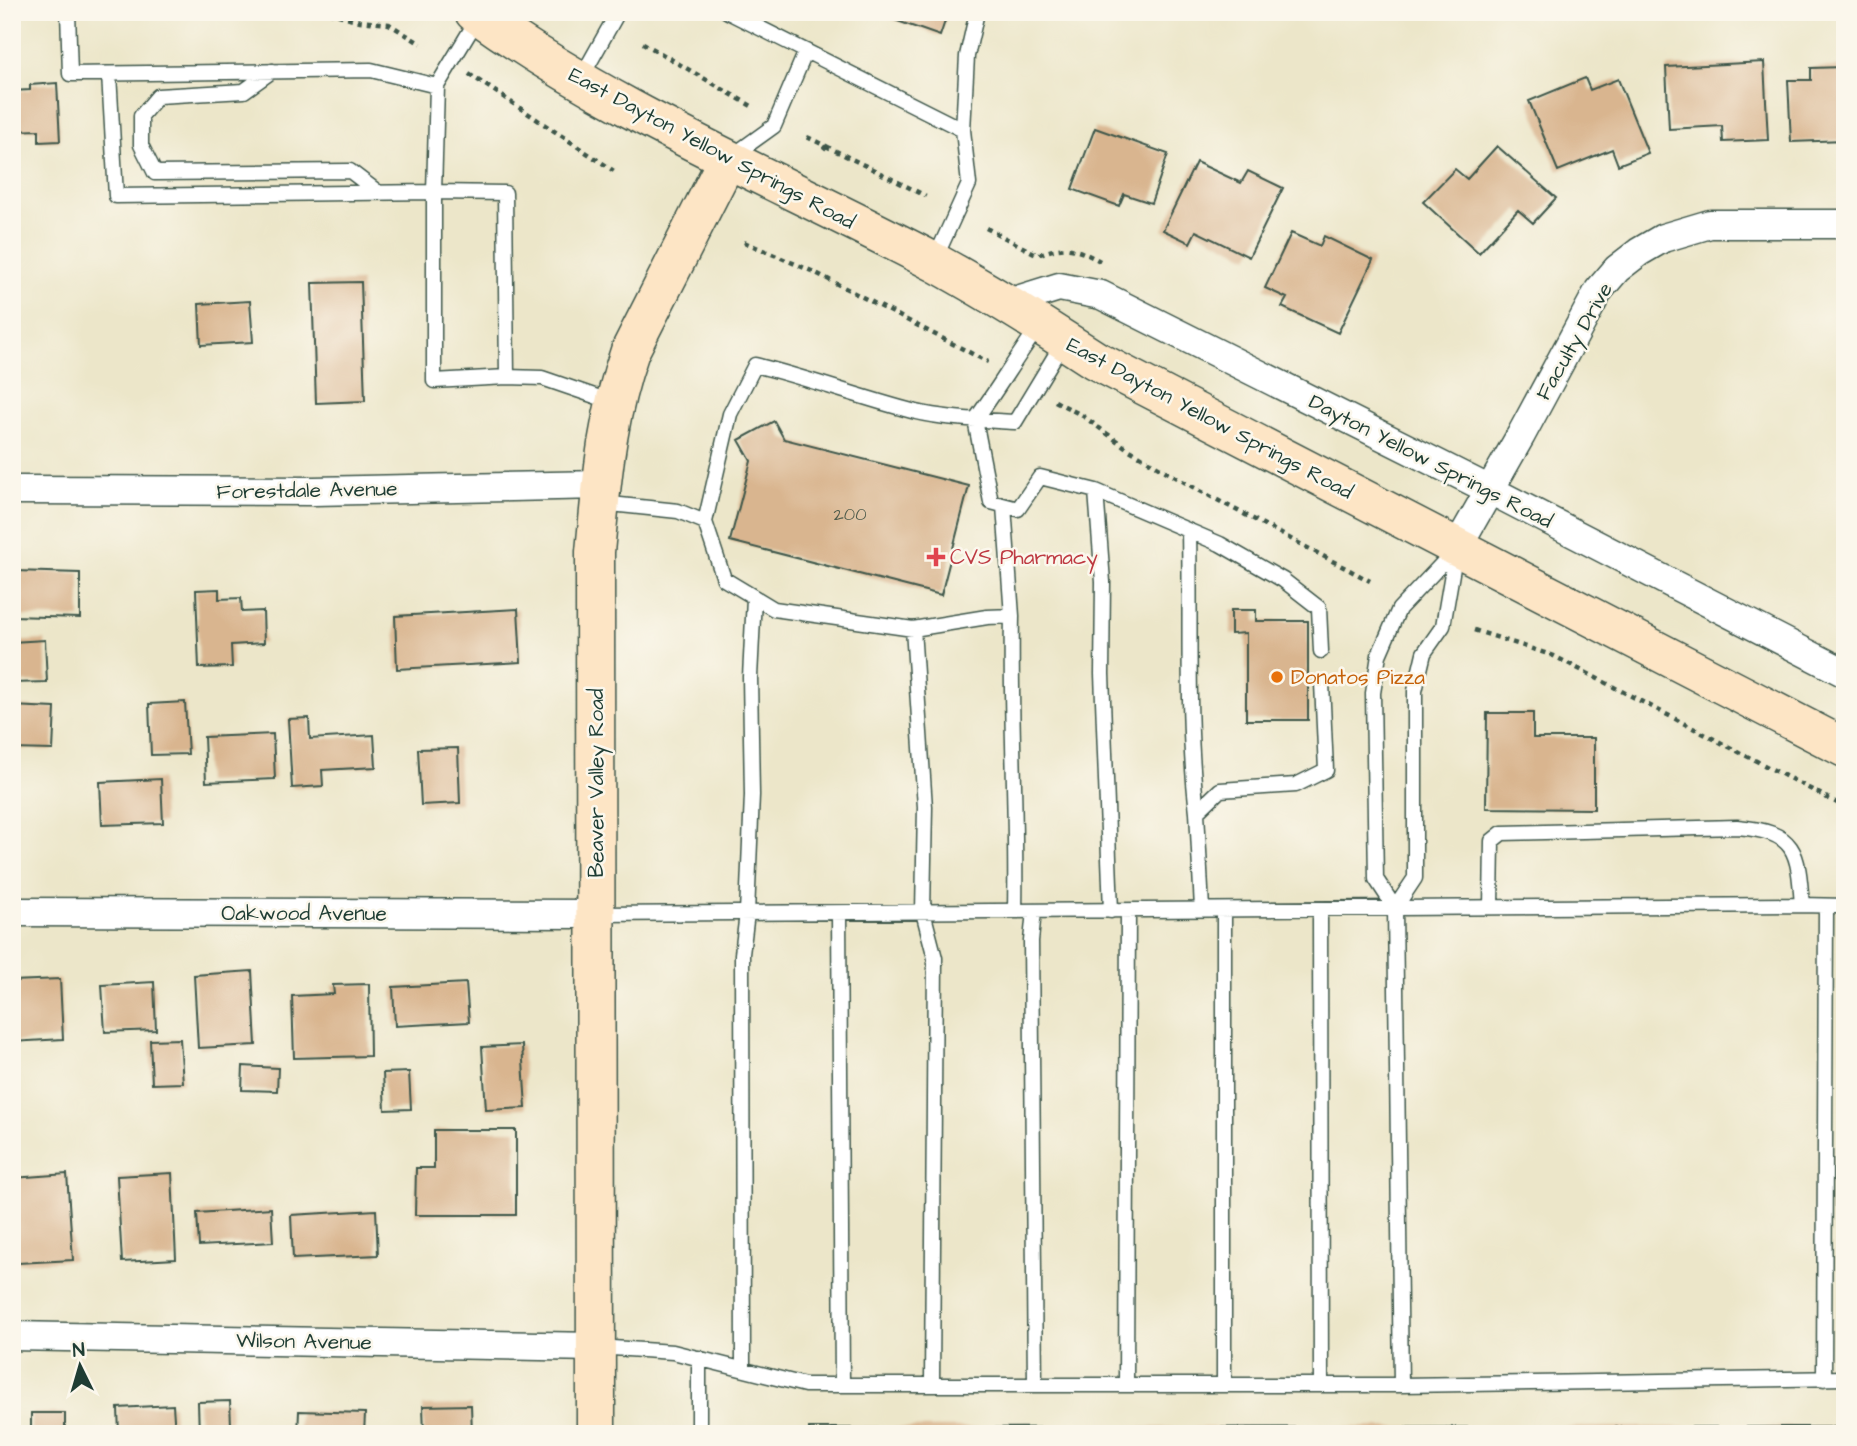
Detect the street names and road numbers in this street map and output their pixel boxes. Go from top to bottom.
street label: East Dayton Yellow Springs Road [563,60,860,238]
street label: Faculty Drive [1529,277,1622,406]
street label: East Dayton Yellow Springs Road [1061,330,1358,508]
street label: Dayton Yellow Springs Road [1303,387,1558,538]
street label: Forestdale Avenue [216,474,398,507]
street label: Beaver Valley Road [582,688,613,878]
street label: Oakwood Avenue [221,899,387,928]
street label: Wilson Avenue [236,1326,372,1357]

